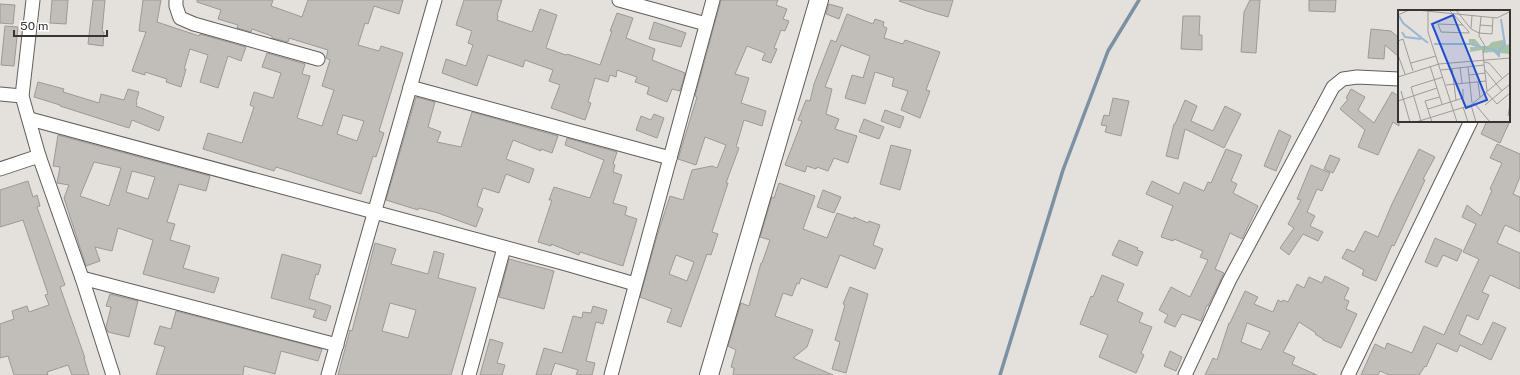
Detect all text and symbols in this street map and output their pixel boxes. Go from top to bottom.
inset map [1398,10,1510,122]
scale bar [14,12,107,38]
text: 50 m [20,19,48,33]

